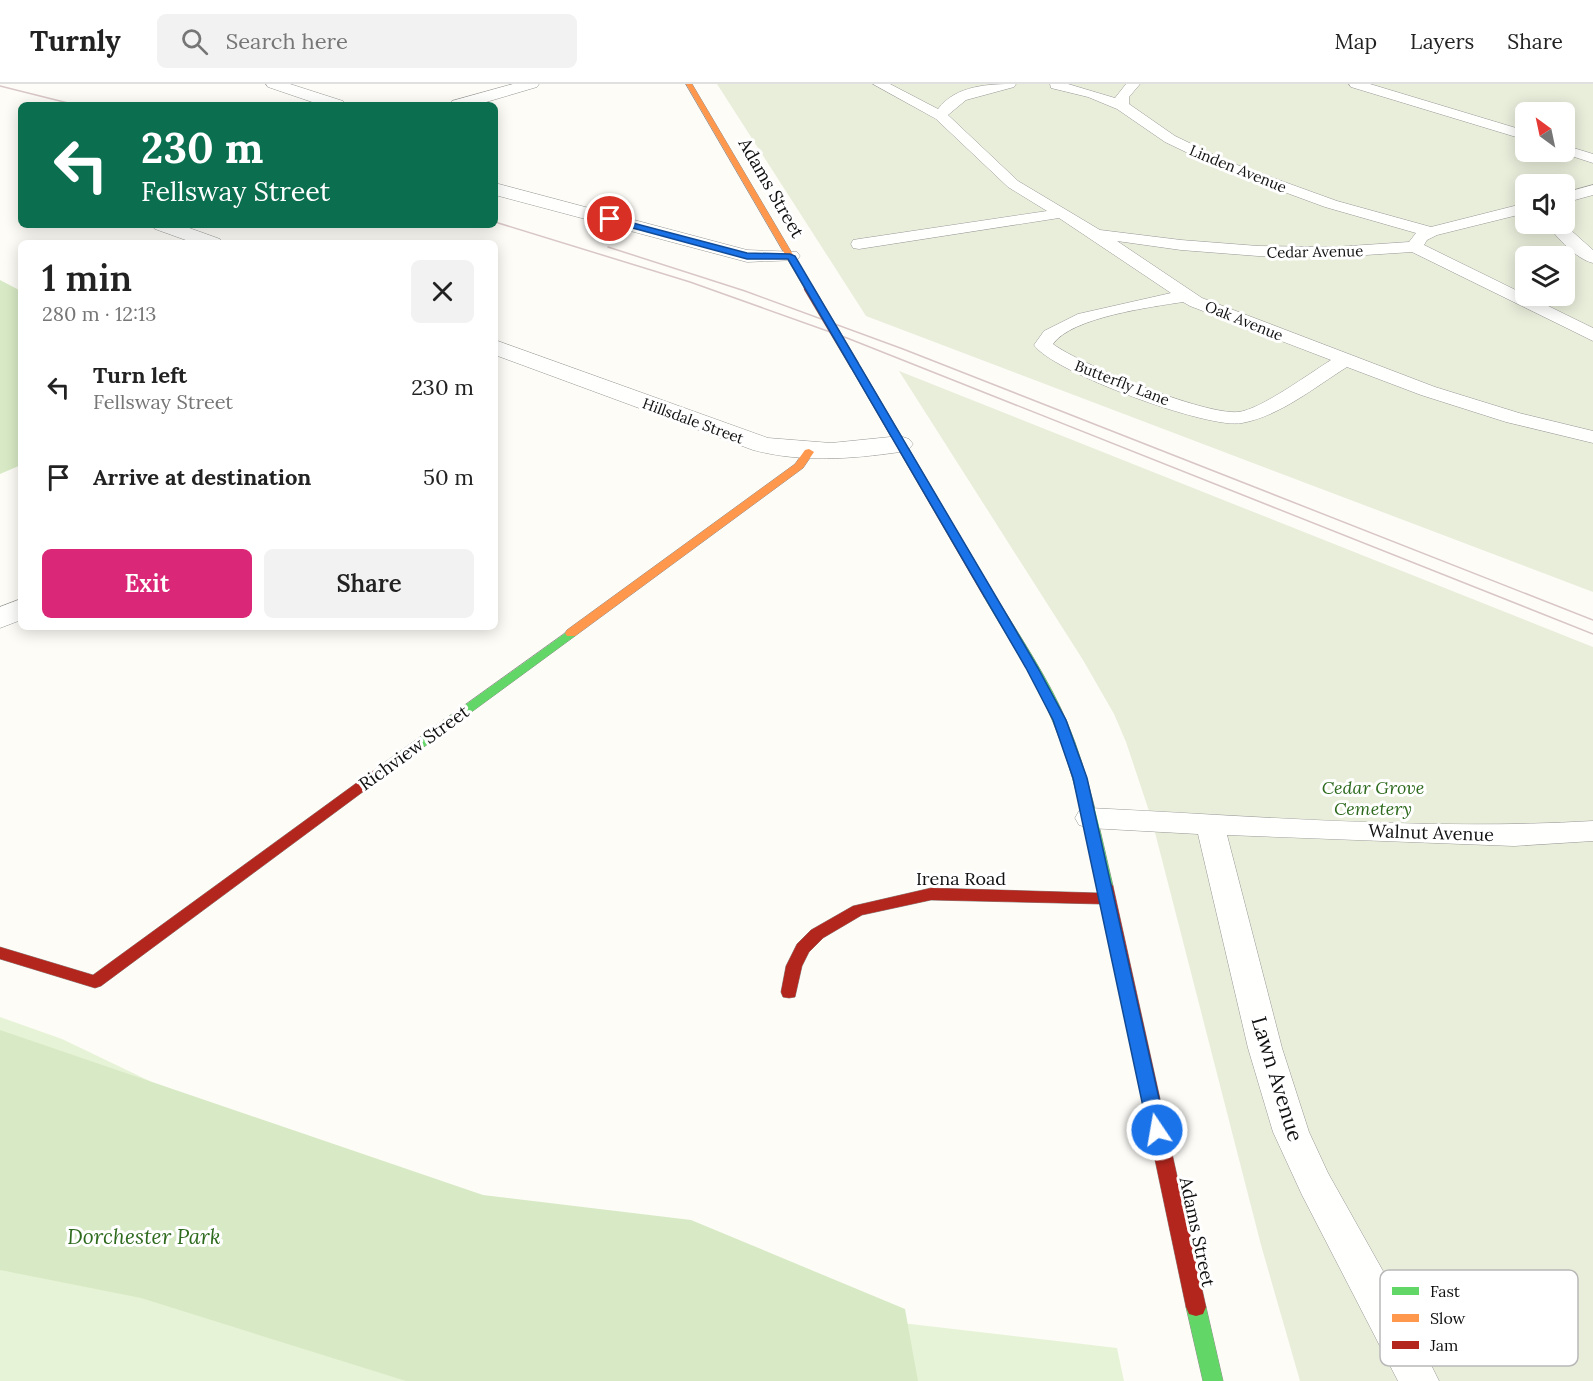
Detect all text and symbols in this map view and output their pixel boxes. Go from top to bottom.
search box [157,14,577,68]
text: Turnly [30,23,121,59]
icon: search [178,25,211,58]
text: Search here [226,27,348,55]
text: Map [1334,28,1377,55]
text: Layers [1410,28,1474,55]
text: Share [1507,28,1563,55]
north arrow [1515,102,1575,162]
map controls [1515,102,1575,306]
text: 230 m [141,121,263,175]
icon: left [42,126,120,204]
street label: Adams Street [733,133,809,242]
street label: Linden Avenue [1187,140,1290,197]
text: Fellsway Street [141,174,330,208]
button: sound [1515,174,1575,234]
pin [584,193,635,244]
icon: arrive [593,202,626,235]
street label: Cedar Avenue [1267,241,1363,262]
button: layers [1515,246,1575,306]
text: 1 min [42,255,132,301]
button: close [411,260,474,323]
street label: Oak Avenue [1202,296,1286,345]
text: 280 m · 12:13 [42,301,157,326]
street label: Butterfly Lane [1072,356,1172,409]
text: Turn left [93,361,187,389]
icon: left [42,371,75,404]
text: 230 m [411,373,474,401]
text: Fellsway Street [93,389,233,414]
street label: Hillsdale Street [640,393,747,448]
icon: arrive [42,461,75,494]
text: Arrive at destination [93,463,311,491]
text: 50 m [423,463,474,491]
button: Exit [42,549,252,618]
button: Share [264,549,474,618]
street label: Richview Street [354,700,473,795]
park label: Cedar Grove Cemetery [1322,776,1424,820]
street label: Walnut Avenue [1368,819,1495,846]
street label: Irena Road [916,867,1006,890]
street label: Lawn Avenue [1246,1013,1309,1145]
position arrow [1125,1098,1189,1162]
street label: Adams Street [1174,1174,1220,1289]
park label: Dorchester Park [67,1223,221,1250]
legend [1380,1270,1578,1366]
text: Fast [1430,1281,1461,1301]
text: Slow [1430,1308,1466,1328]
text: Jam [1429,1335,1458,1355]

